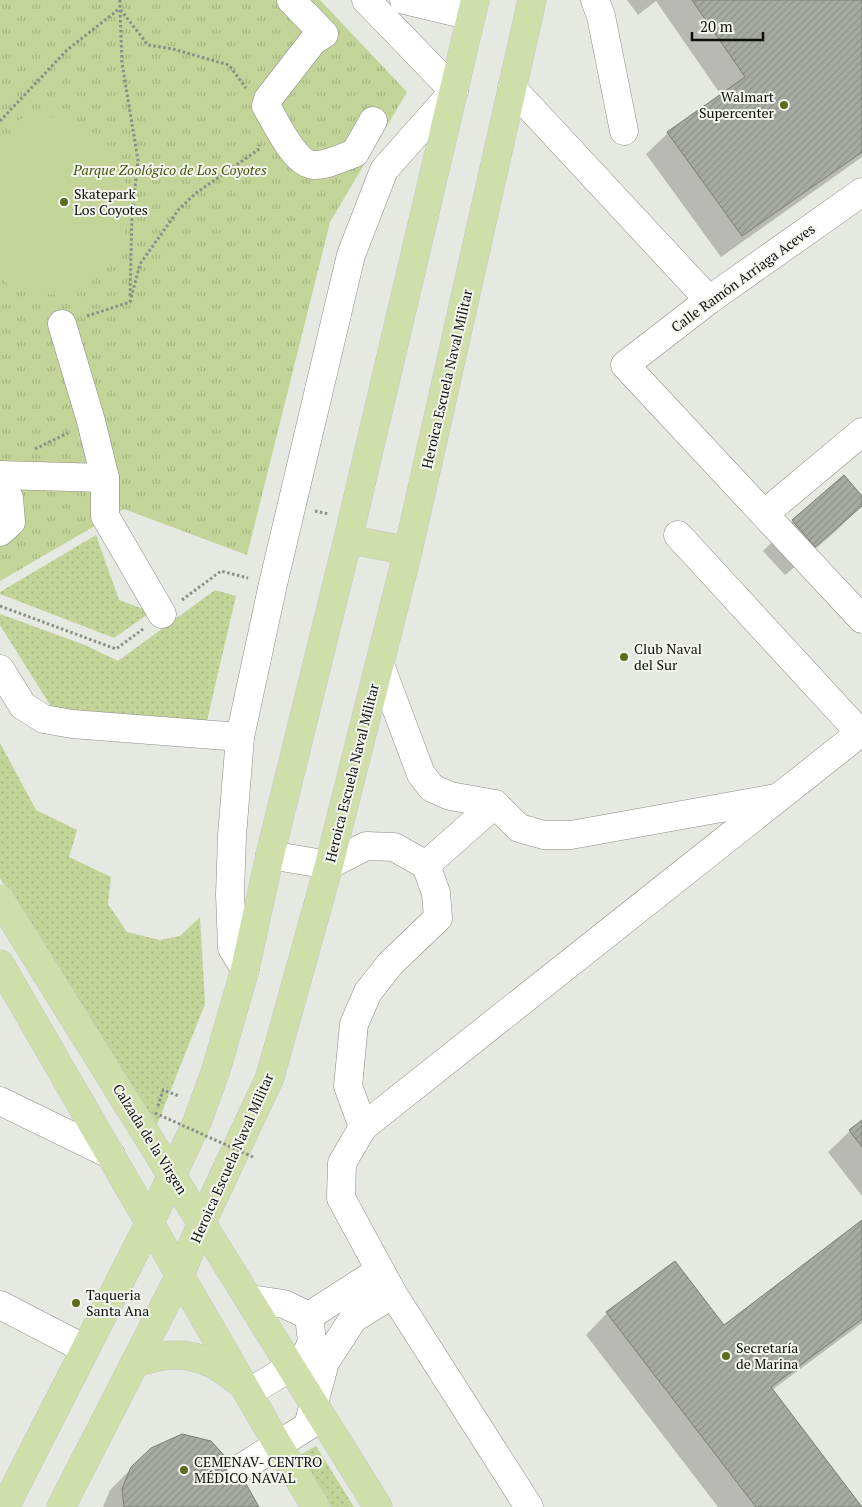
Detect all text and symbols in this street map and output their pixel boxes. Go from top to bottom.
scale bar [692,10,763,42]
text: 20 m [700,16,733,36]
place label: Walmart Supercenter [699,87,775,122]
marker: Walmart Supercenter [778,99,790,111]
park label: Parque Zoológico de Los Coyotes [72,160,267,179]
place label: Skatepark Los Coyotes [74,184,148,219]
marker: Skatepark Los Coyotes [58,196,70,208]
street label: Calle Ramón Arriaga Aceves [667,219,818,336]
street label: Heroica Escuela Naval Militar [417,287,477,470]
place label: Club Naval del Sur [634,639,702,674]
marker: Club Naval del Sur [618,651,630,663]
street label: Heroica Escuela Naval Militar [320,681,383,864]
street label: Heroica Escuela Naval Militar [186,1070,278,1246]
street label: Calzada de la Virgen [109,1080,192,1198]
place label: Taqueria Santa Ana [86,1285,149,1320]
marker: Taqueria Santa Ana [70,1297,82,1309]
place label: Secretaría de Marina [736,1338,798,1373]
marker: Secretaría de Marina [720,1350,732,1362]
place label: CEMENAV- CENTRO MÉDICO NAVAL [194,1452,322,1487]
marker: CEMENAV- CENTRO MÉDICO NAVAL [178,1464,190,1476]

